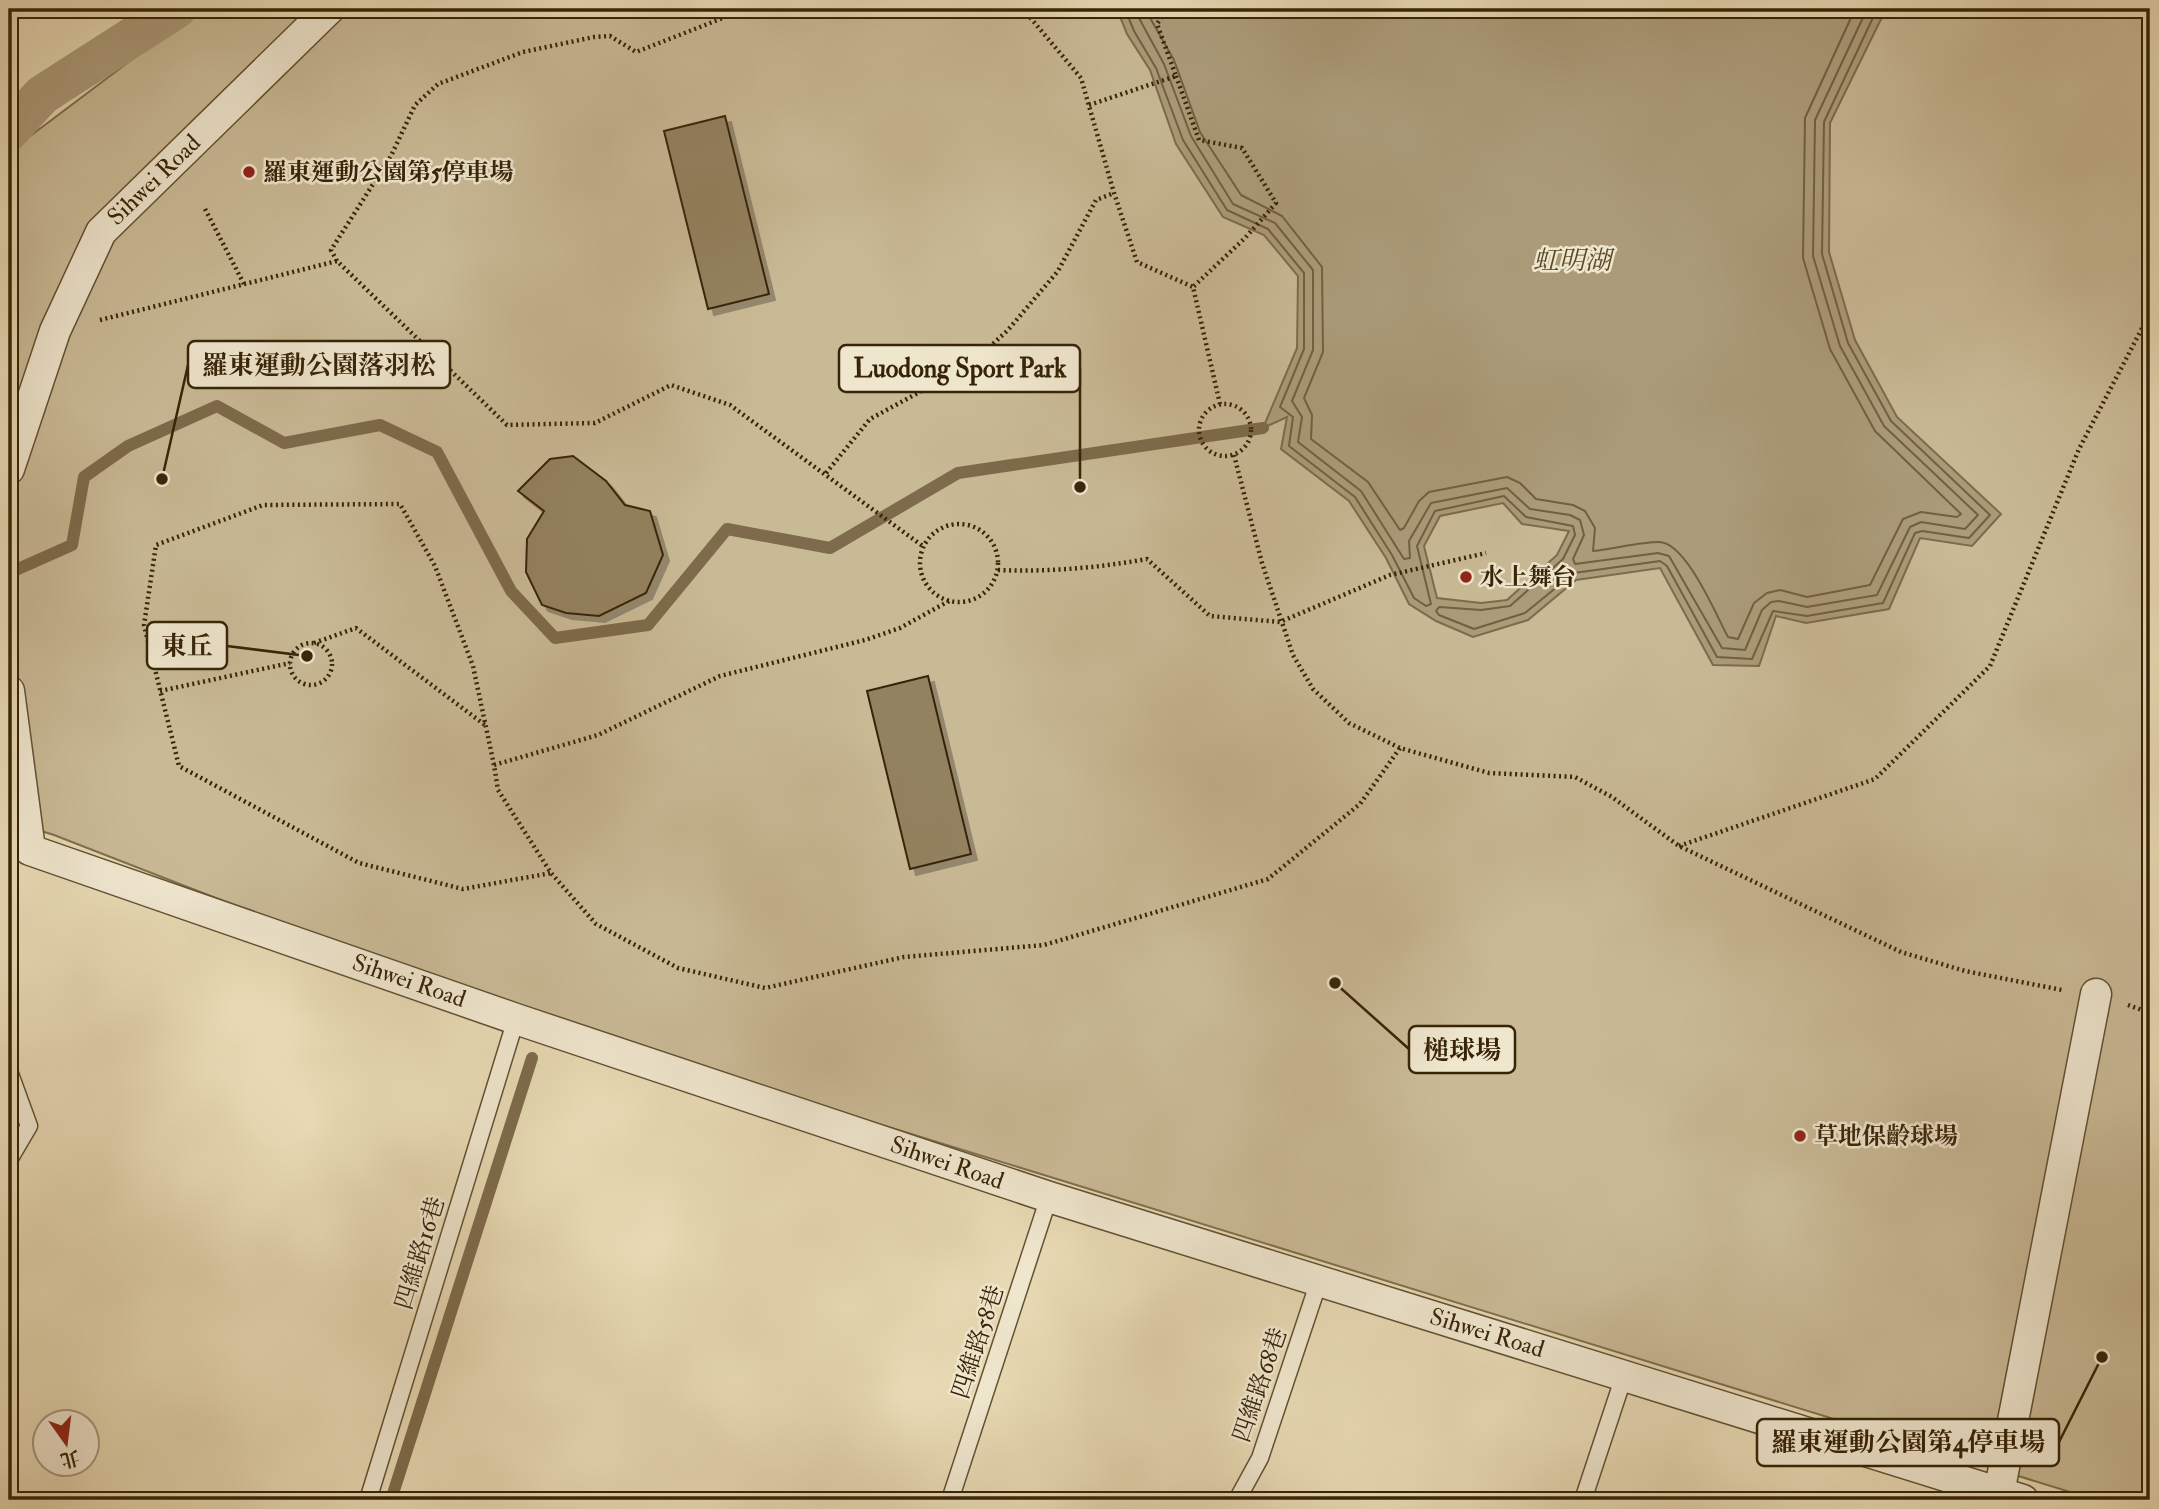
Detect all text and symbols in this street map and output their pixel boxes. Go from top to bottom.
street label: Sihwei Road [101,128,207,232]
place label: 羅東運動公園第5停車場 [263,157,514,188]
marker: 羅東運動公園第5停車場 [241,164,257,180]
water label: 虹明湖 [1533,245,1615,277]
callout: 羅東運動公園落羽松 [188,341,450,388]
callout: Luodong Sport Park [839,345,1080,392]
text: 羅東運動公園落羽松 [202,350,436,382]
text: Luodong Sport Park [854,353,1067,386]
place label: 水上舞台 [1480,562,1576,593]
marker: 水上舞台 [1458,569,1474,585]
callout: 東丘 [147,622,227,669]
text: 東丘 [161,631,213,663]
street label: Sihwei Road [348,947,470,1015]
callout: 槌球場 [1409,1026,1515,1073]
text: 槌球場 [1423,1035,1501,1067]
place label: 草地保齡球場 [1814,1121,1958,1152]
marker: 草地保齡球場 [1792,1128,1808,1144]
street label: Sihwei Road [886,1129,1008,1197]
street label: 四維路16巷 [388,1193,452,1313]
street label: 四維路58巷 [945,1281,1011,1403]
street label: Sihwei Road [1426,1301,1548,1365]
street label: 四維路68巷 [1226,1324,1294,1446]
north arrow [32,1408,102,1478]
callout: 羅東運動公園第4停車場 [1757,1419,2059,1466]
text: 羅東運動公園第4停車場 [1771,1427,2045,1459]
text: 北 [58,1445,82,1472]

